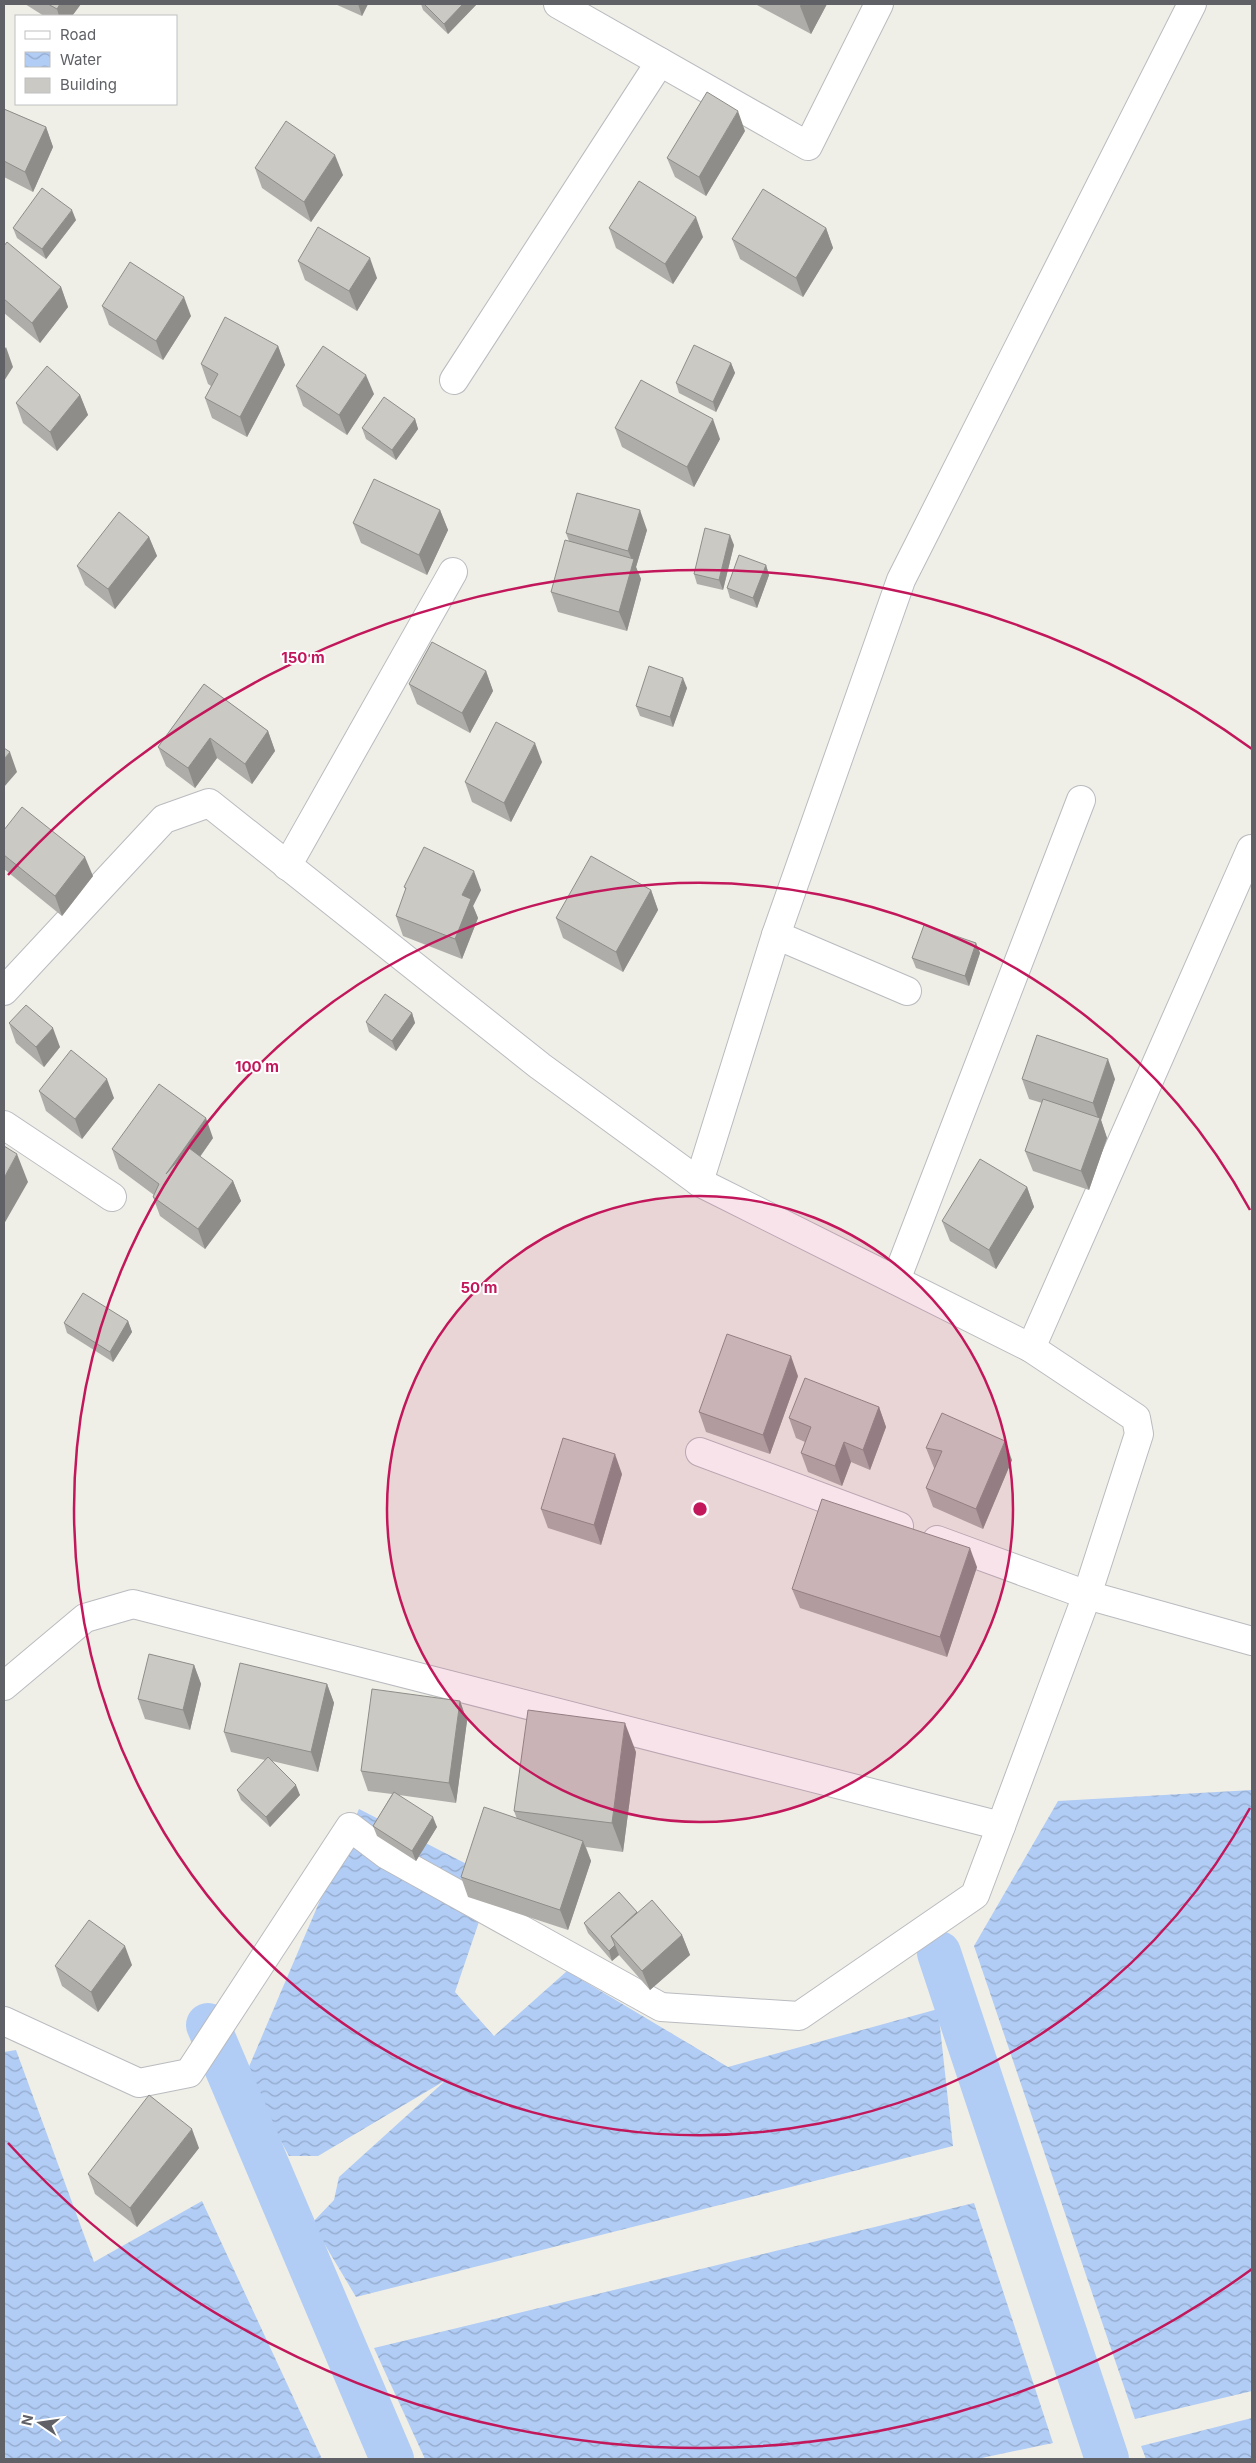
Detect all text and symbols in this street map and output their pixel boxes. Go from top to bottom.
legend [15,15,178,105]
text: Road [60,25,96,44]
text: Water [60,50,102,69]
text: Building [60,75,117,94]
text: 150 m [281,648,325,667]
text: 100 m [235,1057,279,1076]
text: 50 m [461,1278,497,1297]
centre of rings [691,1500,709,1518]
north arrow [15,2398,65,2448]
text: N [17,2413,36,2427]

